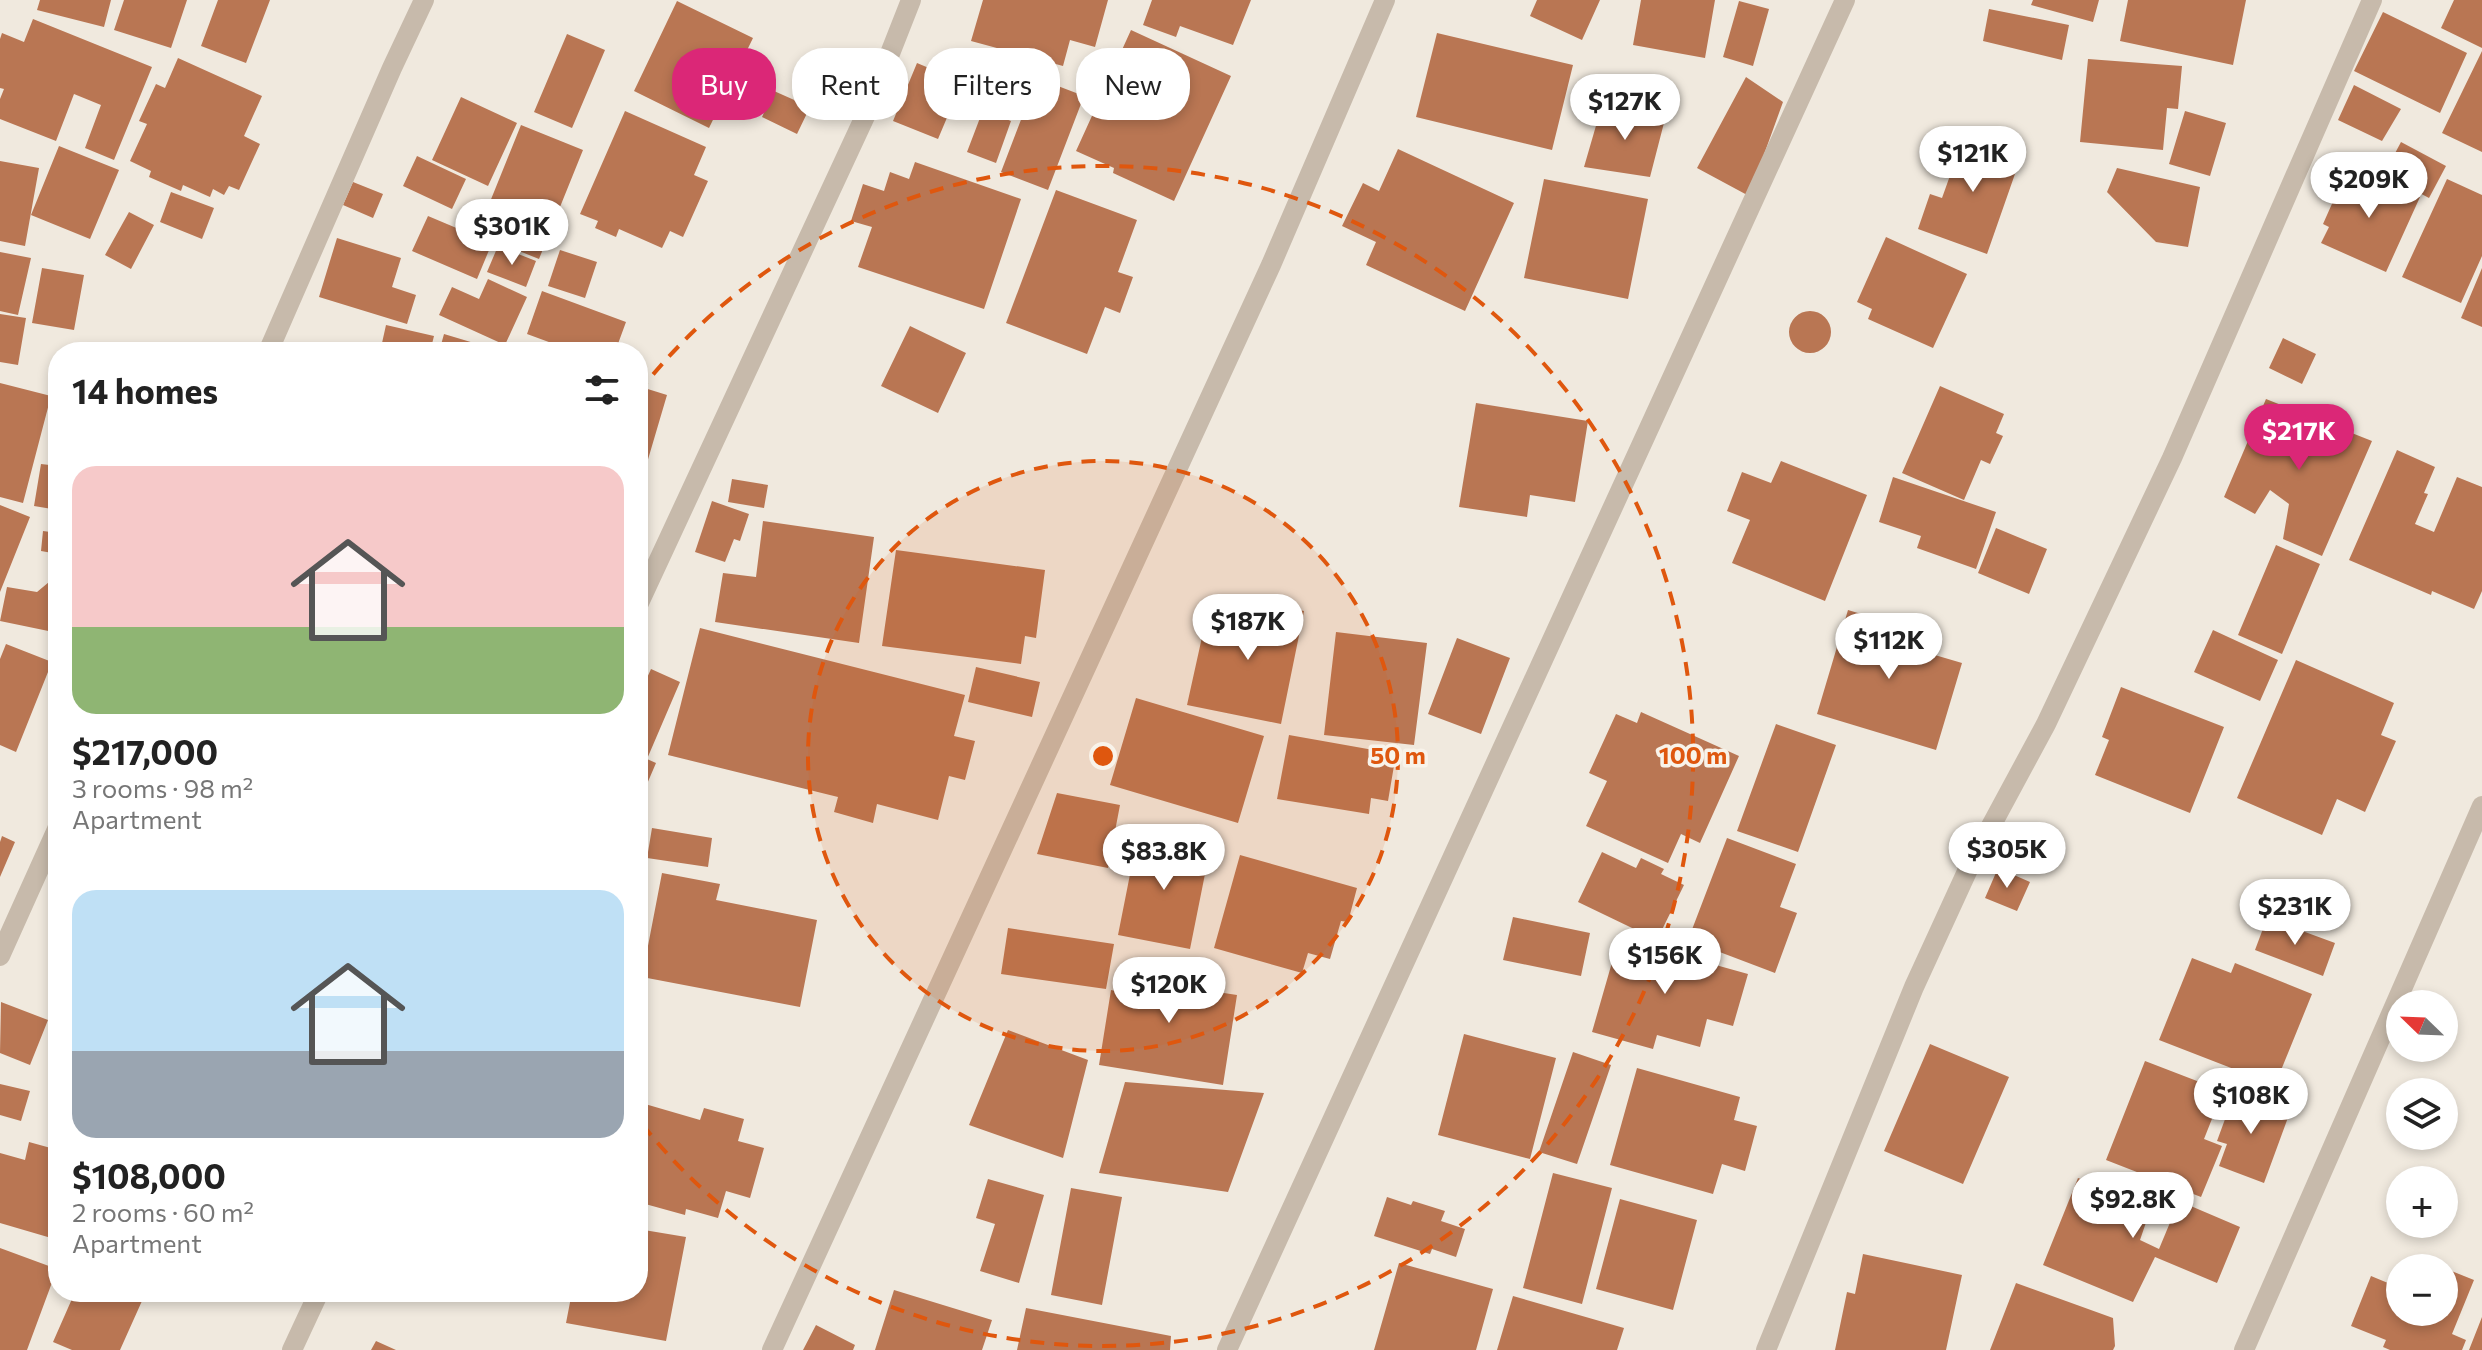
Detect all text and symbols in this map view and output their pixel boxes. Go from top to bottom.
chip: Buy [672,48,776,120]
chip: Rent [792,48,908,120]
chip: Filters [924,48,1060,120]
chip: New [1076,48,1190,120]
pin: $127K [1569,74,1681,142]
text: $127K [1588,84,1662,115]
pin: $121K [1917,126,2029,194]
text: $121K [1937,136,2009,167]
pin: $209K [2313,152,2425,220]
text: $209K [2328,162,2410,193]
pin: $301K [456,199,568,267]
text: $301K [473,209,551,240]
icon: filters [580,368,624,412]
text: 14 homes [72,369,218,411]
pin: $217K [2243,404,2355,472]
text: $217K [2262,414,2336,445]
icon: home [276,518,420,662]
pin: $187K [1192,594,1304,662]
text: $187K [1211,604,1286,635]
pin: $112K [1833,613,1945,681]
text: $112K [1853,623,1925,654]
text: $217,000 [72,730,218,772]
text: 50 m [1370,740,1426,769]
text: 100 m [1659,740,1727,769]
centre of rings [1089,742,1117,770]
text: 3 rooms · 98 m² [72,772,253,803]
text: Apartment [72,803,202,834]
pin: $305K [1951,822,2063,890]
pin: $83.8K [1099,824,1229,892]
text: $305K [1967,832,2047,863]
text: $83.8K [1121,834,1207,865]
pin: $231K [2239,879,2351,947]
text: $231K [2258,889,2332,920]
pin: $156K [1609,928,1721,996]
text: $156K [1627,938,1703,969]
icon: home [276,942,420,1086]
pin: $120K [1113,957,1225,1025]
text: $120K [1131,967,1207,998]
north arrow [2386,990,2458,1062]
map controls [2386,990,2458,1326]
pin: $108K [2195,1068,2307,1136]
text: $108K [2212,1078,2290,1109]
button: layers [2386,1078,2458,1150]
text: $108,000 [72,1154,226,1196]
button: + [2386,1166,2458,1238]
pin: $92.8K [2068,1172,2198,1240]
text: $92.8K [2090,1182,2176,1213]
text: 2 rooms · 60 m² [72,1196,254,1227]
text: Apartment [72,1227,202,1258]
button: − [2386,1254,2458,1326]

